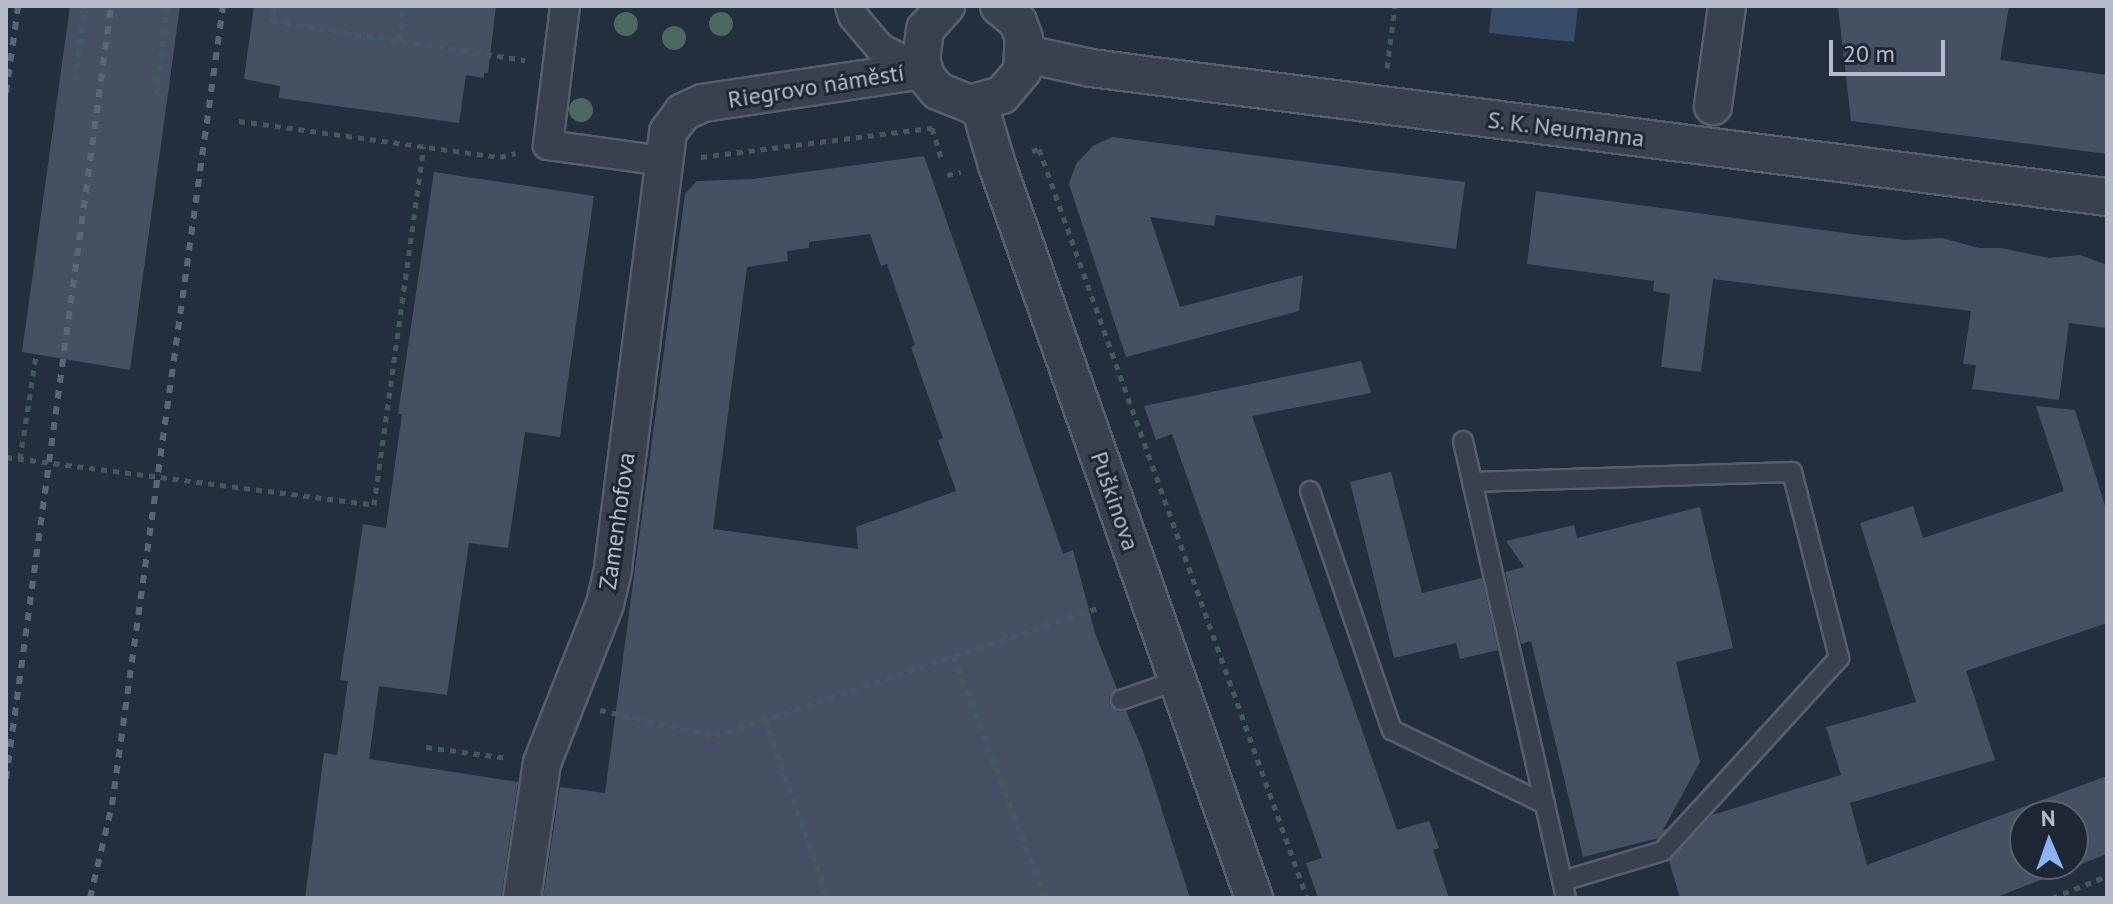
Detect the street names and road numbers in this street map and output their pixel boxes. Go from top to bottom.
street label: Riegrovo náměstí [726,58,906,114]
street label: S. K. Neumanna [1484,105,1648,153]
street label: Puškinova [1085,448,1145,554]
street label: Zamenhofova [593,450,641,592]

